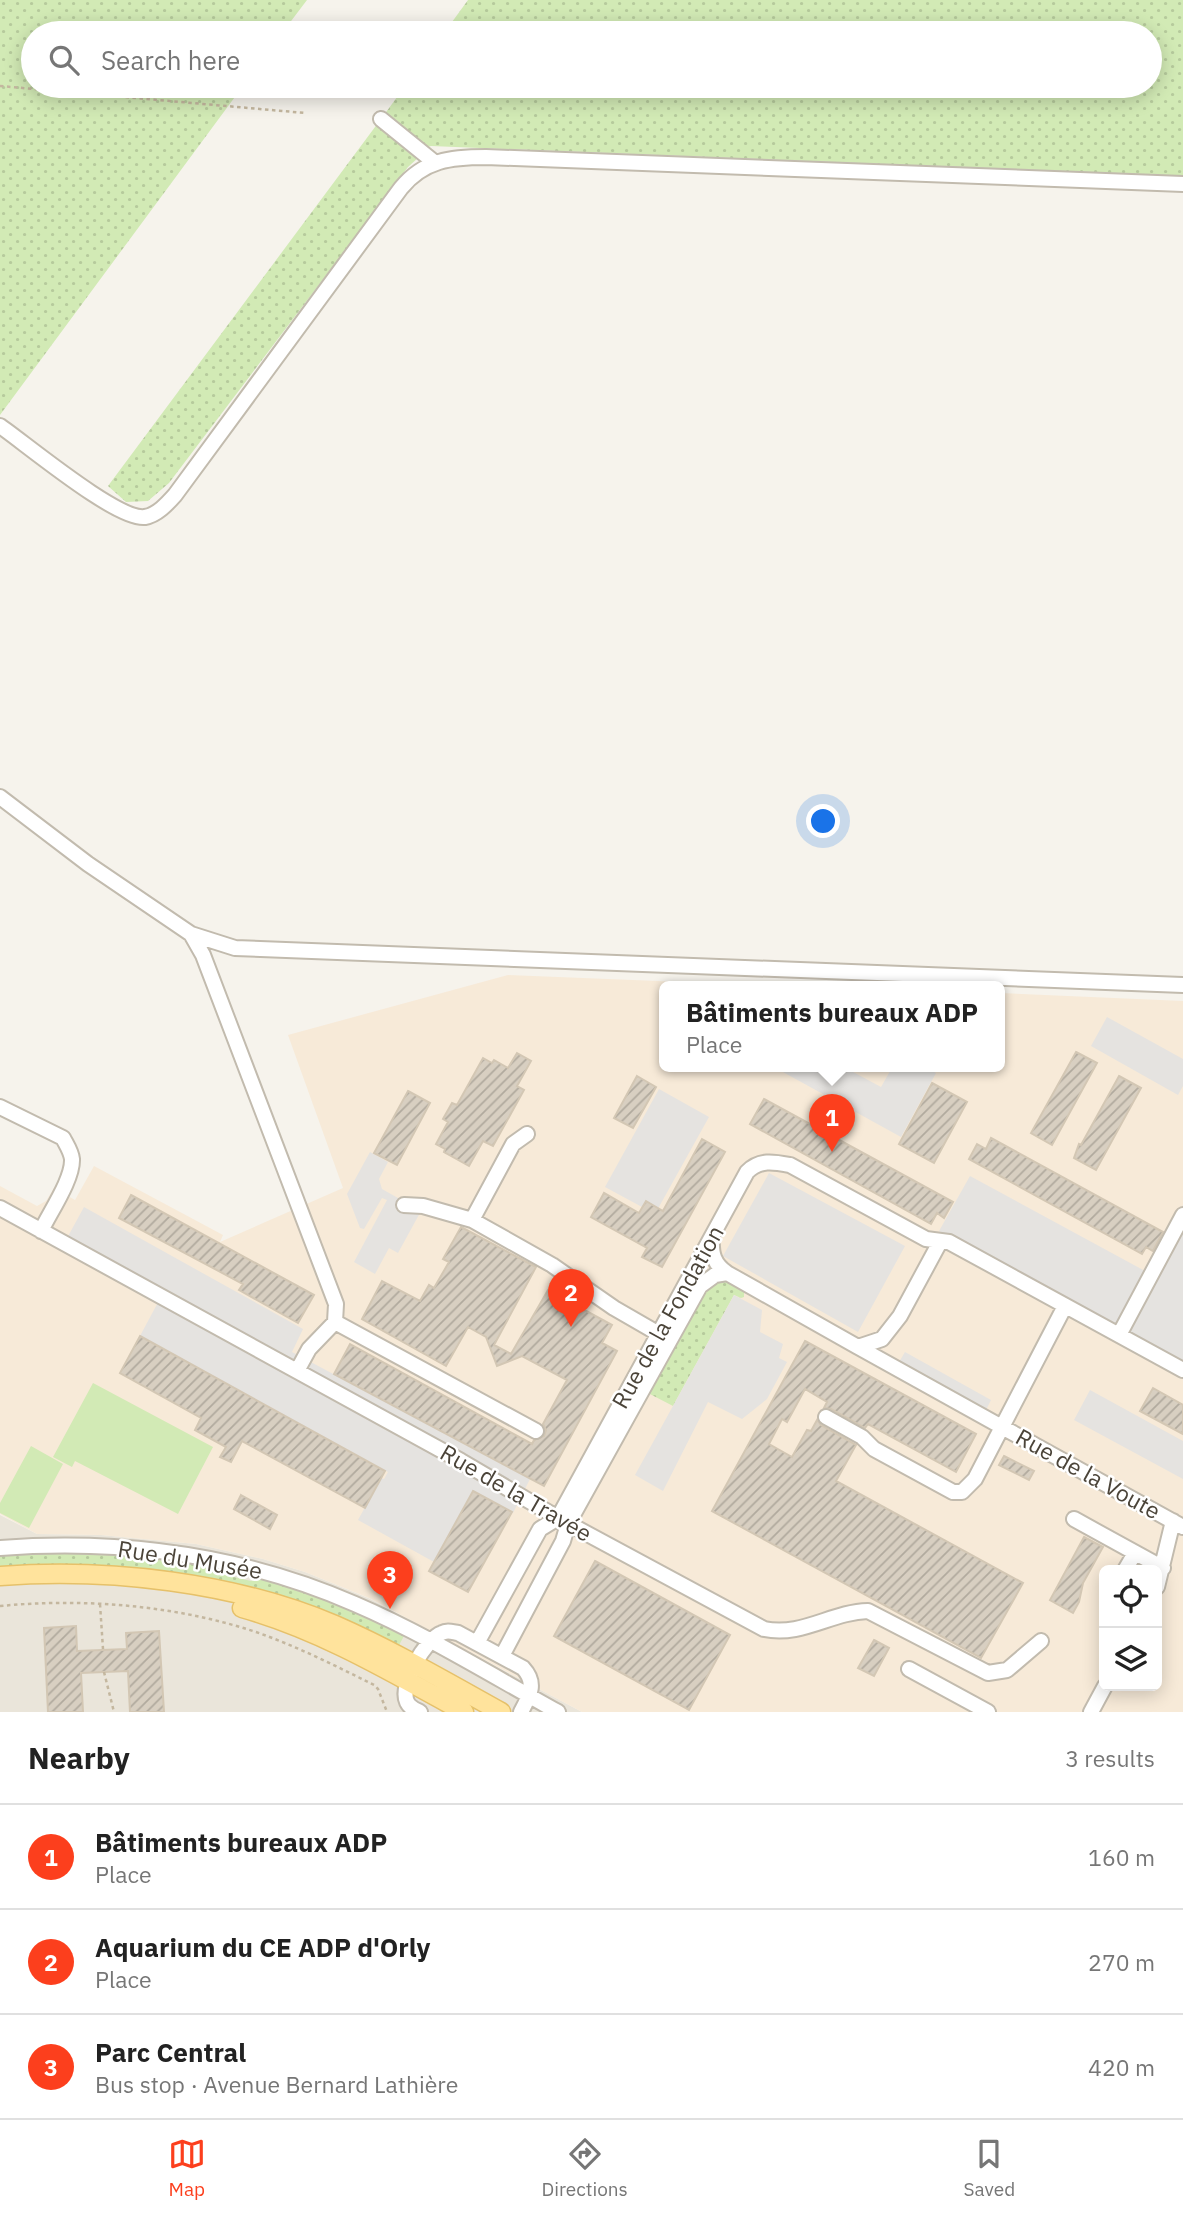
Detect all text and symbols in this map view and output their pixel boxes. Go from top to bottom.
search box [21,21,1162,98]
icon: search [45,41,83,79]
text: Search here [101,43,240,77]
your location [806,804,840,838]
popup [659,981,1005,1072]
text: Bâtiments bureaux ADP [686,995,978,1029]
text: Place [686,1029,742,1059]
pin: 1 [809,1094,855,1152]
street label: Rue de la Fondation [604,1220,730,1413]
pin: 2 [548,1269,594,1327]
street label: Rue de la Voute [1011,1421,1166,1525]
street label: Rue de la Travée [435,1437,598,1548]
street label: Rue du Musée [116,1533,265,1585]
pin: 3 [367,1551,413,1609]
map controls [1099,1565,1162,1691]
button: locate [1099,1565,1162,1628]
button: layers [1099,1628,1162,1691]
text: Nearby [28,1738,130,1777]
text: 3 results [1065,1743,1155,1773]
text: Bâtiments bureaux ADP [95,1825,387,1859]
text: 1 [44,1842,58,1872]
text: 160 m [1088,1842,1155,1872]
text: Place [95,1859,152,1889]
text: Aquarium du CE ADP d'Orly [95,1930,430,1964]
text: 2 [44,1947,58,1977]
text: 270 m [1088,1947,1155,1977]
text: Place [95,1964,152,1994]
text: Parc Central [95,2035,246,2069]
text: 3 [44,2052,58,2082]
text: 420 m [1088,2052,1155,2082]
text: Bus stop · Avenue Bernard Lathière [95,2069,458,2099]
tab: Map [168,2135,206,2201]
tab: Directions [541,2135,628,2201]
tab: Saved [964,2135,1015,2201]

